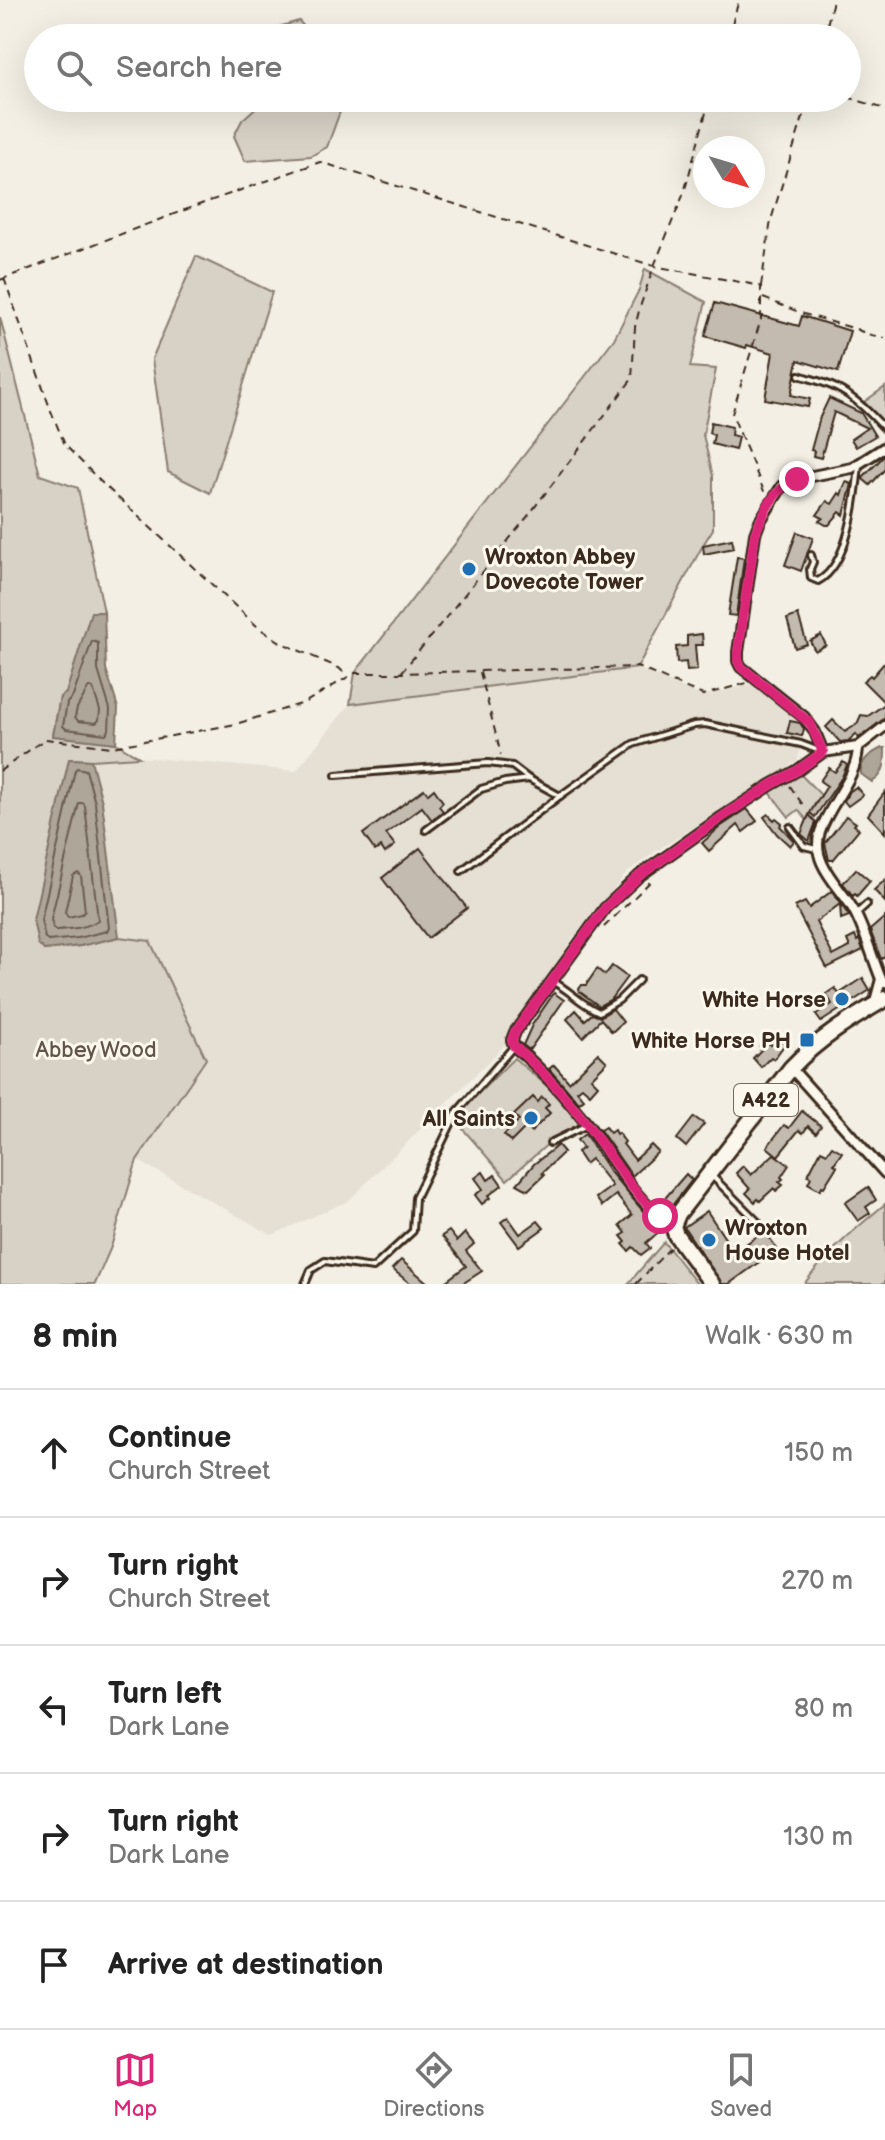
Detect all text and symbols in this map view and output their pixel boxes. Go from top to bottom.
search box [24,24,861,112]
icon: search [52,46,96,90]
text: Search here [116,50,282,86]
north arrow [693,136,765,208]
route end [779,461,815,497]
place label: Wroxton Abbey Dovecote Tower [485,544,644,596]
marker: Wroxton Abbey Dovecote Tower [460,560,478,578]
place label: White Horse [702,987,826,1014]
marker: White Horse [833,990,851,1008]
place label: White Horse PH [631,1028,791,1055]
marker: White Horse PH [798,1031,816,1049]
park label: Abbey Wood [35,1037,157,1064]
road number: A422 [734,1084,798,1116]
place label: All Saints [422,1106,515,1133]
marker: All Saints [522,1109,540,1127]
route start [642,1198,678,1234]
place label: Wroxton House Hotel [725,1215,850,1267]
marker: Wroxton House Hotel [700,1231,718,1249]
text: 8 min [32,1316,118,1357]
text: Walk · 630 m [705,1321,853,1352]
text: Continue [108,1420,231,1456]
icon: ahead [32,1431,76,1475]
text: 150 m [784,1438,853,1469]
text: Church Street [108,1456,270,1487]
text: Turn right [108,1548,239,1584]
icon: right [32,1559,76,1603]
text: 270 m [781,1566,853,1597]
text: Church Street [108,1584,270,1615]
text: Turn left [108,1676,222,1712]
icon: left [32,1687,76,1731]
text: 80 m [794,1694,853,1725]
text: Dark Lane [108,1712,229,1743]
text: Turn right [108,1804,239,1840]
icon: right [32,1815,76,1859]
text: 130 m [783,1822,853,1853]
text: Dark Lane [108,1840,229,1871]
icon: arrive [32,1943,76,1987]
text: Arrive at destination [108,1947,384,1983]
tab: Map [113,2048,157,2123]
tab: Directions [383,2048,484,2123]
tab: Saved [710,2048,772,2123]

